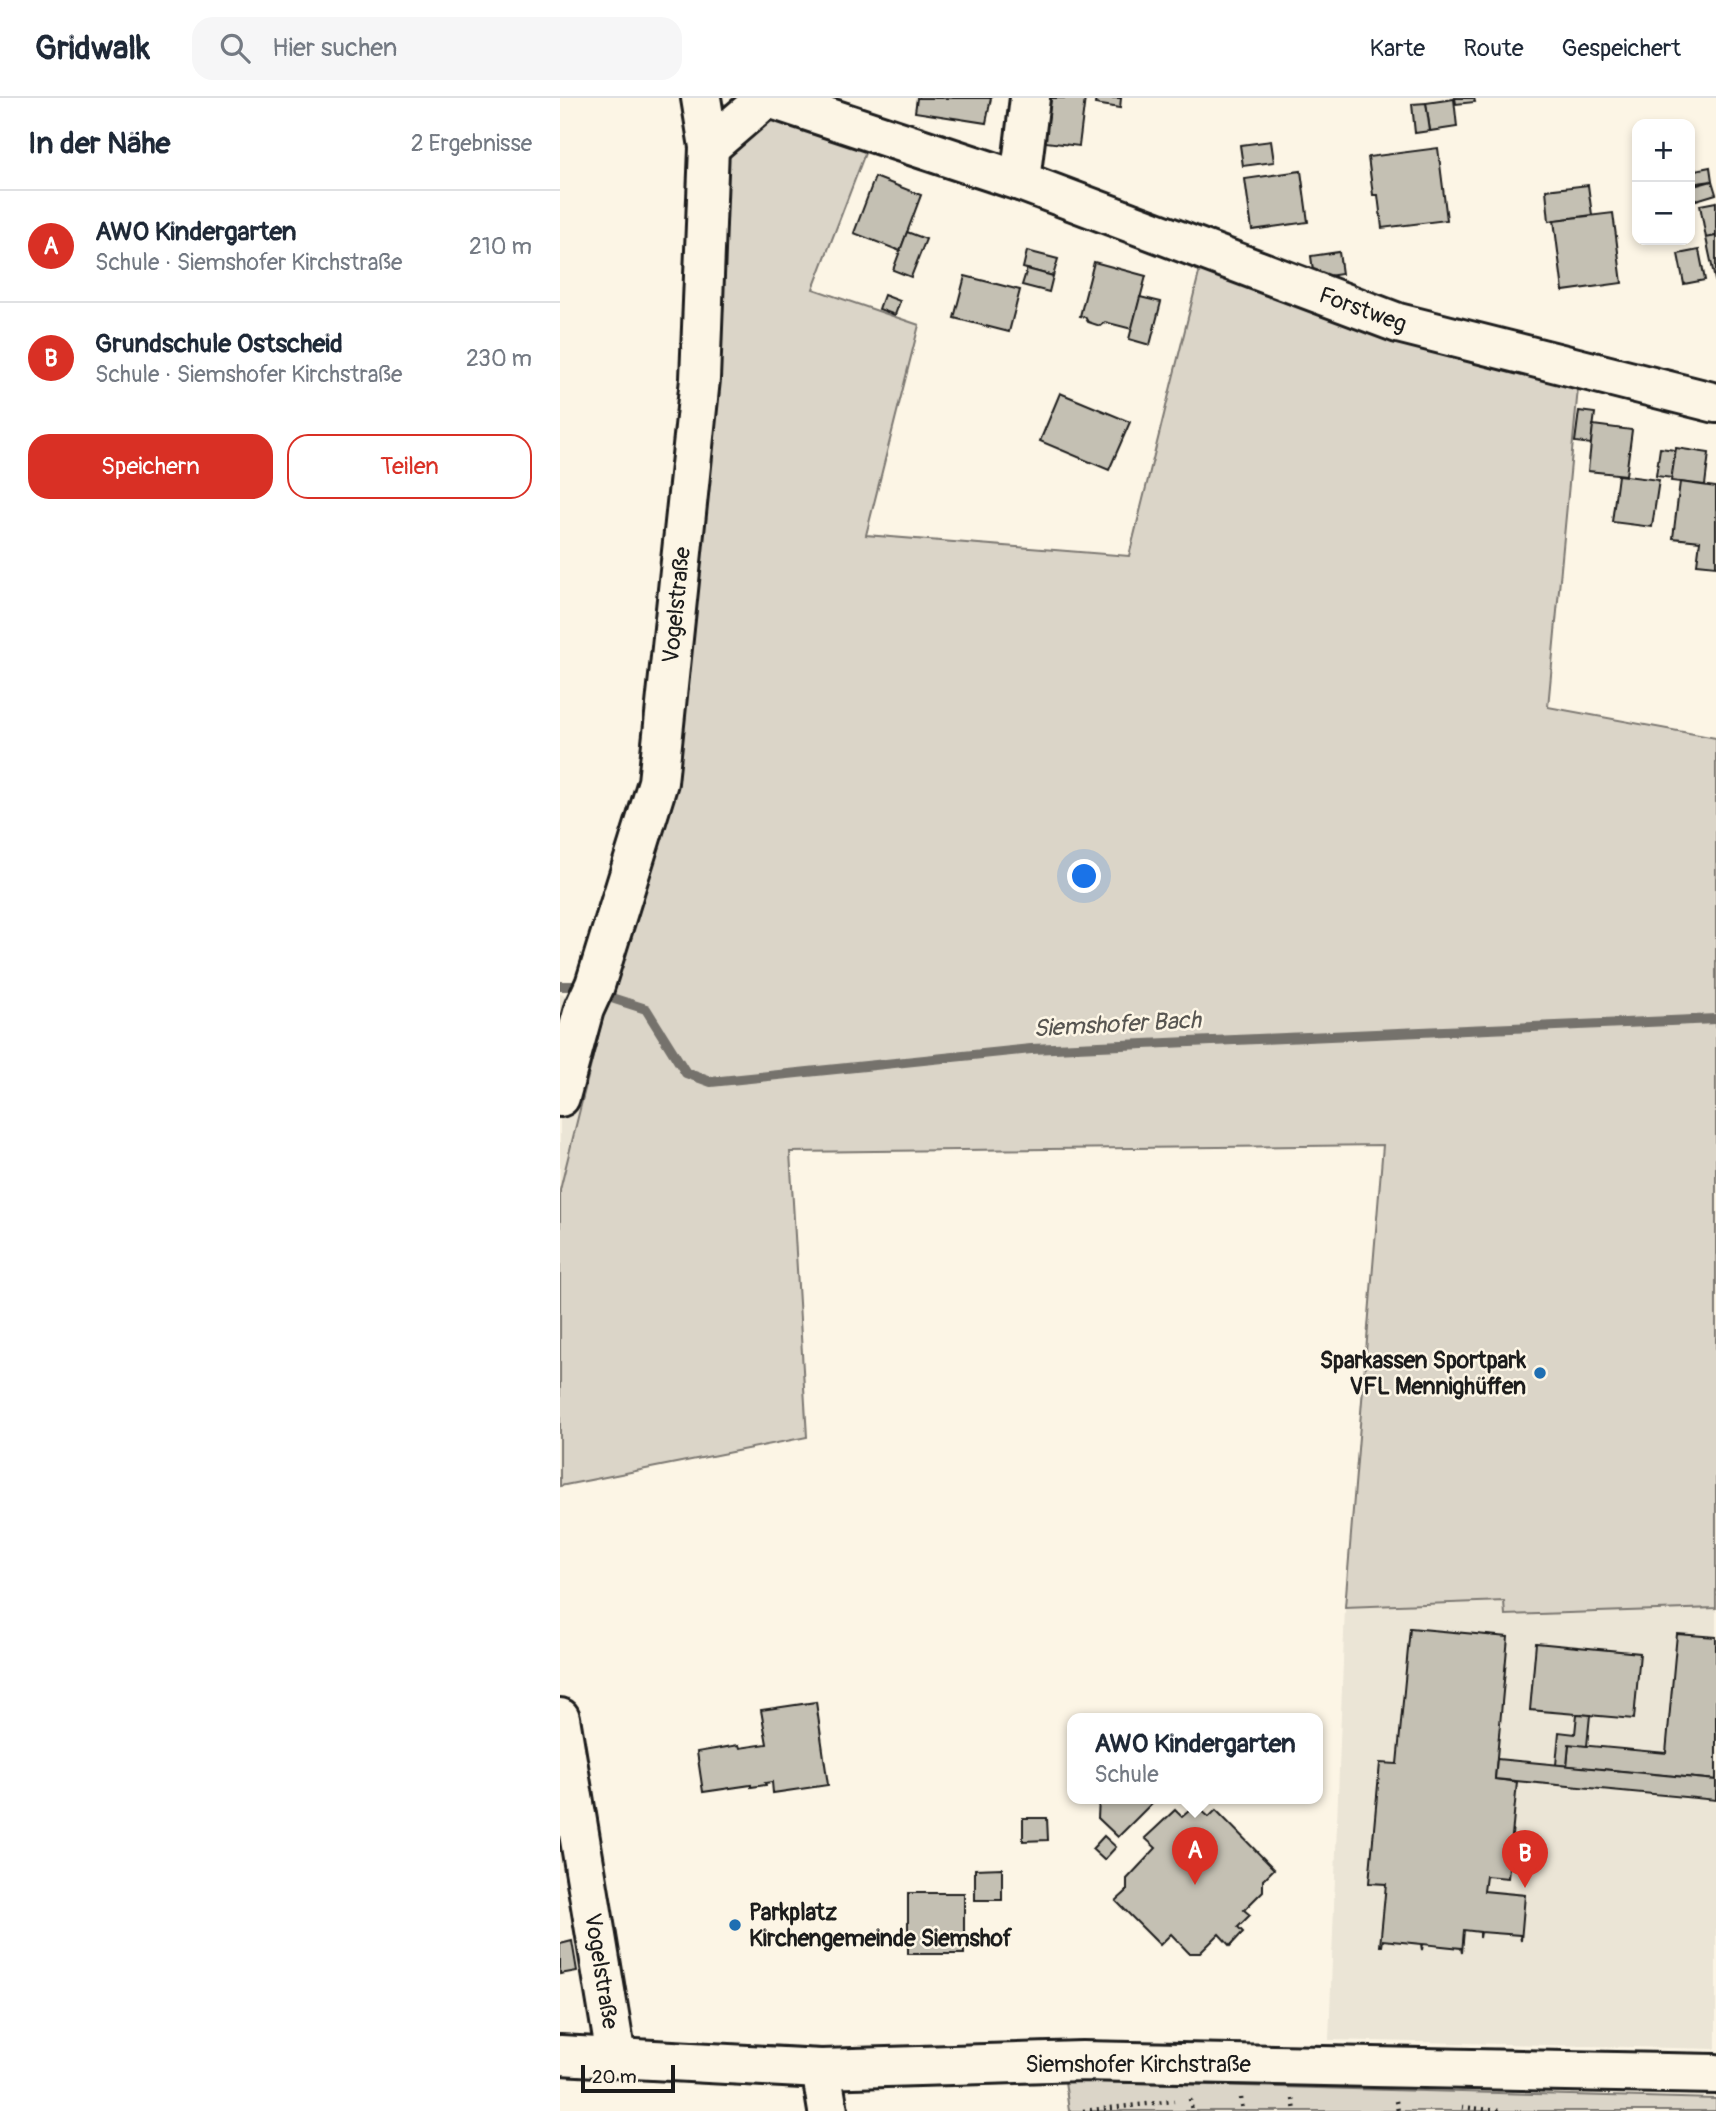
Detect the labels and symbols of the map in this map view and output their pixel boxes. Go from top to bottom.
street label: Forstweg [1315,280,1411,339]
street label: Vogelstraße [656,545,697,665]
your location [1067,859,1101,893]
water label: Siemshofer Bach [1032,1006,1203,1043]
place label: Sparkassen Sportpark VFL Mennighüffen [1320,1346,1526,1401]
marker: Sparkassen Sportpark VFL Mennighüffen [1532,1365,1548,1381]
pin: A [1172,1827,1218,1885]
pin: B [1502,1830,1548,1888]
place label: Parkplatz Kirchengemeinde Siemshof [749,1898,1013,1953]
street label: Vogelstraße [578,1911,625,2032]
marker: Parkplatz Kirchengemeinde Siemshof [727,1917,743,1933]
street label: Siemshofer Kirchstraße [1025,2050,1251,2079]
scale bar [581,2062,676,2094]

